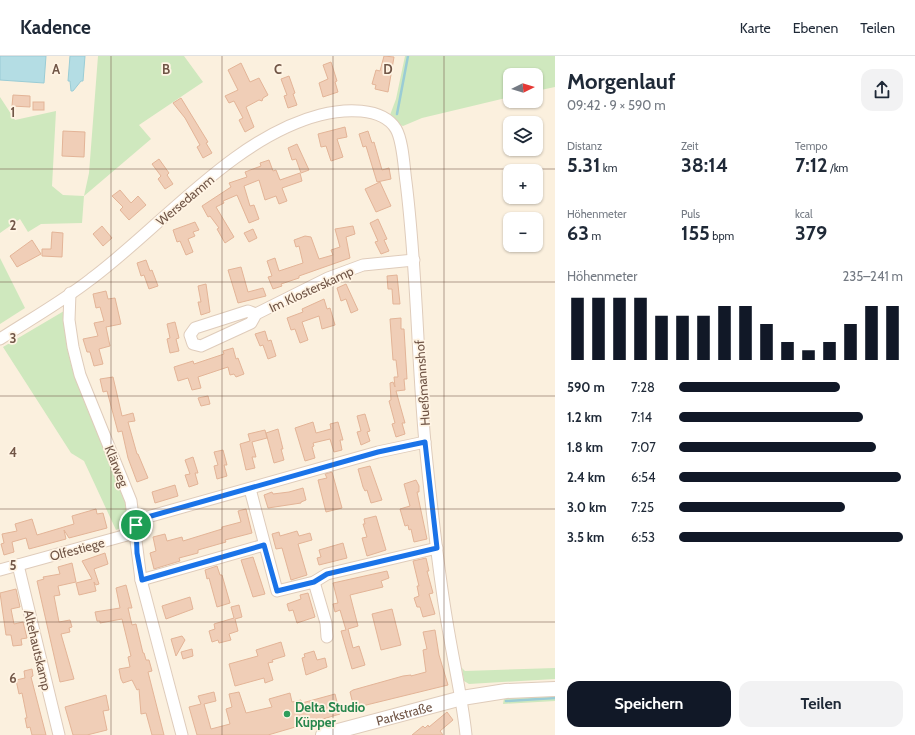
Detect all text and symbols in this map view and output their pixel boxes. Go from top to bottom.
text: Kadence [20,16,91,39]
text: Karte [740,19,771,37]
text: Ebenen [793,19,838,37]
text: Teilen [860,19,895,37]
text: A [52,61,61,77]
text: B [162,61,170,77]
text: C [274,61,282,77]
text: D [383,61,393,77]
north arrow [503,68,543,108]
map controls [503,68,543,252]
text: Morgenlauf [567,68,675,95]
button: share [861,69,903,111]
text: 09:42 · 9 × 590 m [567,97,666,113]
text: 1 [11,104,15,120]
button: layers [503,116,543,156]
text: Distanz [567,139,602,153]
text: Zeit [681,139,698,153]
text: Tempo [795,139,827,153]
text: 5.31 [567,153,600,177]
text: 38:14 [681,153,728,177]
text: 7:12 [795,153,828,177]
text: km [600,161,617,175]
text: /km [828,161,848,175]
button: + [503,164,543,204]
street label: Wersedamm [153,171,217,229]
text: Höhenmeter [567,207,626,221]
text: Puls [681,207,700,221]
text: kcal [795,207,813,221]
button: − [503,212,543,252]
text: 2 [10,217,17,233]
text: 63 [567,221,589,245]
text: 155 [681,221,710,245]
text: 379 [795,221,827,245]
text: m [589,229,601,243]
text: bpm [710,229,734,243]
street label: Im Klosterskamp [266,262,356,316]
text: Höhenmeter [567,268,637,284]
text: 235–241 m [842,268,903,284]
text: 3 [9,330,17,346]
street label: Hueßmannshof [411,339,433,426]
text: 590 m [567,379,605,395]
text: 7:28 [631,379,655,395]
text: 1.2 km [567,409,602,425]
text: 7:14 [631,409,652,425]
text: 1.8 km [567,439,603,455]
text: 7:07 [631,439,656,455]
street label: Klärweg [101,443,133,490]
text: 4 [9,444,17,460]
text: 2.4 km [567,469,605,485]
text: 6:54 [631,469,656,485]
text: 3.0 km [567,499,606,515]
text: 7:25 [631,499,654,515]
pin [119,508,153,542]
icon: arrive [125,514,147,536]
text: 3.5 km [567,529,604,545]
text: 6:53 [631,529,655,545]
street label: Olfestiege [48,534,107,564]
text: 5 [10,557,17,573]
street label: Altehautskamp [21,608,55,692]
text: 6 [9,670,17,686]
button: Speichern [567,681,731,727]
button: Teilen [739,681,903,727]
street label: Parkstraße [374,698,434,729]
place label: Delta Studio Küpper [295,699,366,730]
marker: Delta Studio Küpper [282,709,292,719]

